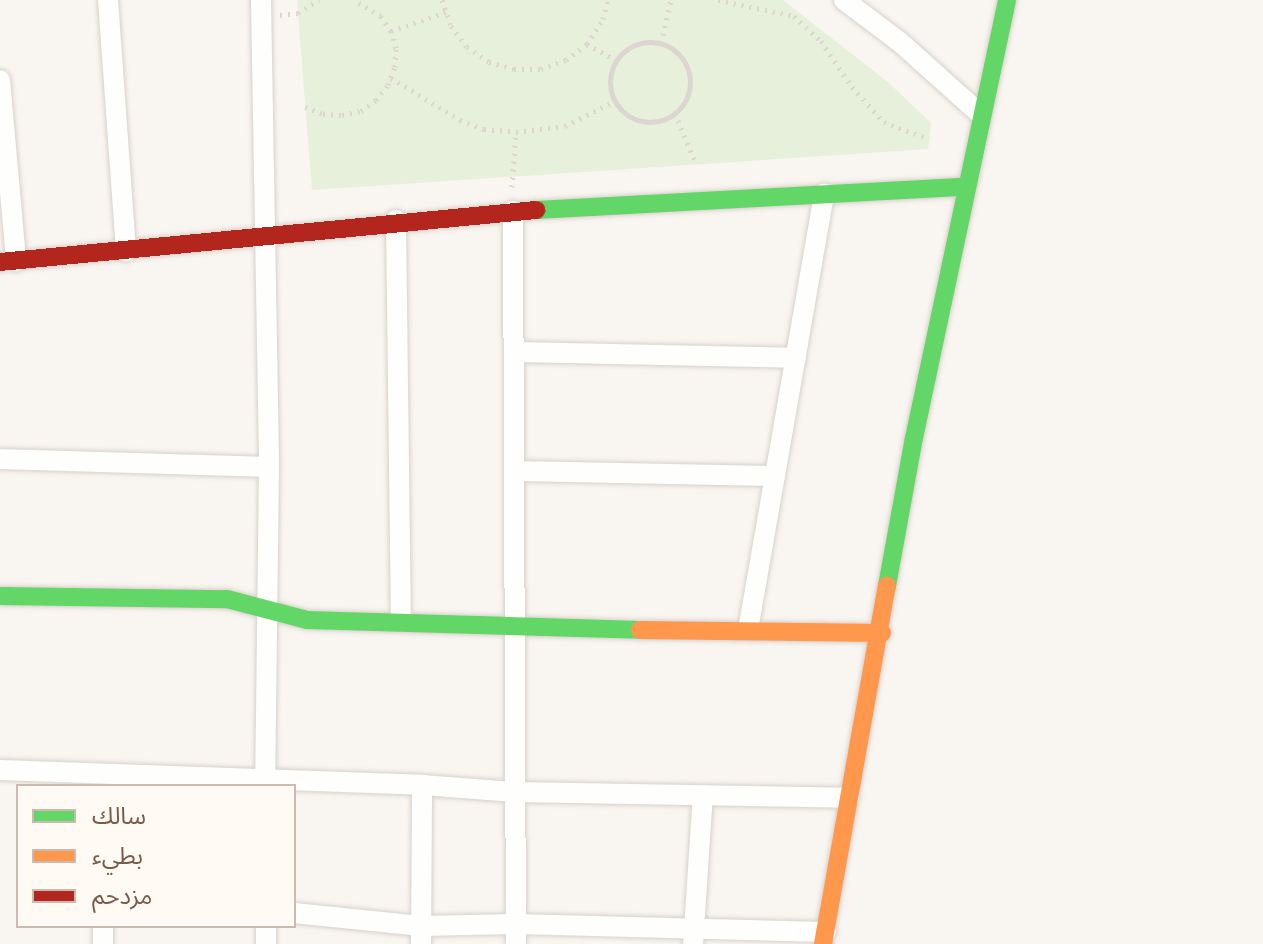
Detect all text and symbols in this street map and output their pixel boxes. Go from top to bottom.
legend [16,784,296,928]
text: سالك [92,802,146,830]
text: بطيء [92,842,143,870]
text: مزدحم [92,882,152,910]

